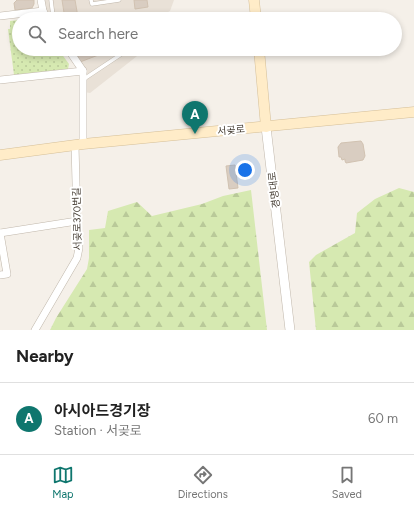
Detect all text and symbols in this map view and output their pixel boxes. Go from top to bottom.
search box [12,12,402,56]
icon: search [26,23,48,45]
text: Search here [58,25,138,43]
pin: A [182,101,208,134]
street label: 서곶로 [217,122,245,138]
your location [235,160,255,180]
street label: 경명대로 [265,171,283,209]
street label: 서곶로370번길 [70,187,84,251]
text: Nearby [16,346,74,366]
text: 아시아드경기장 [54,402,151,420]
text: A [24,411,34,426]
text: 60 m [368,411,398,426]
text: Station · 서곶로 [54,423,142,438]
tab: Map [52,464,74,501]
tab: Directions [178,464,228,501]
tab: Saved [332,464,362,501]

